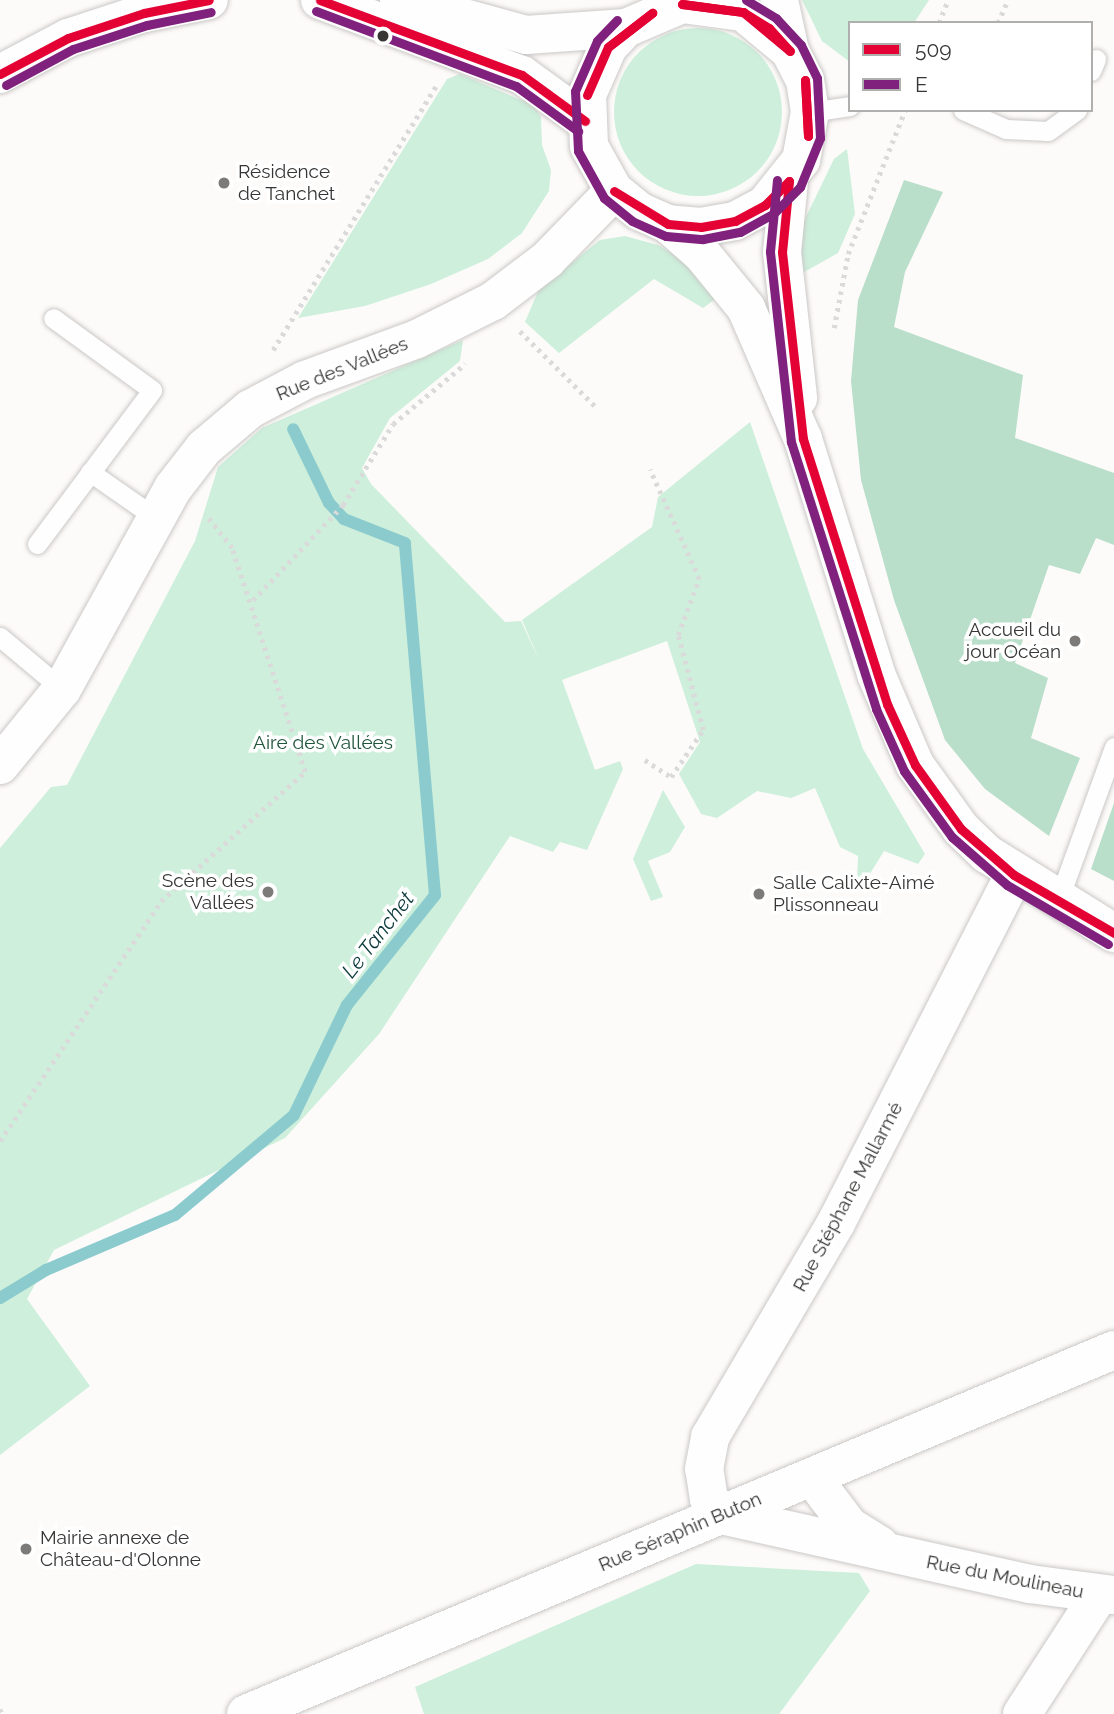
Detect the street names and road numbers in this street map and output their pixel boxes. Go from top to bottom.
street label: Rue des Vallées [273,332,411,406]
street label: Rue Stéphane Mallarmé [788,1098,908,1296]
street label: Rue Séraphin Buton [595,1487,765,1577]
street label: Rue du Moulineau [924,1551,1086,1603]

